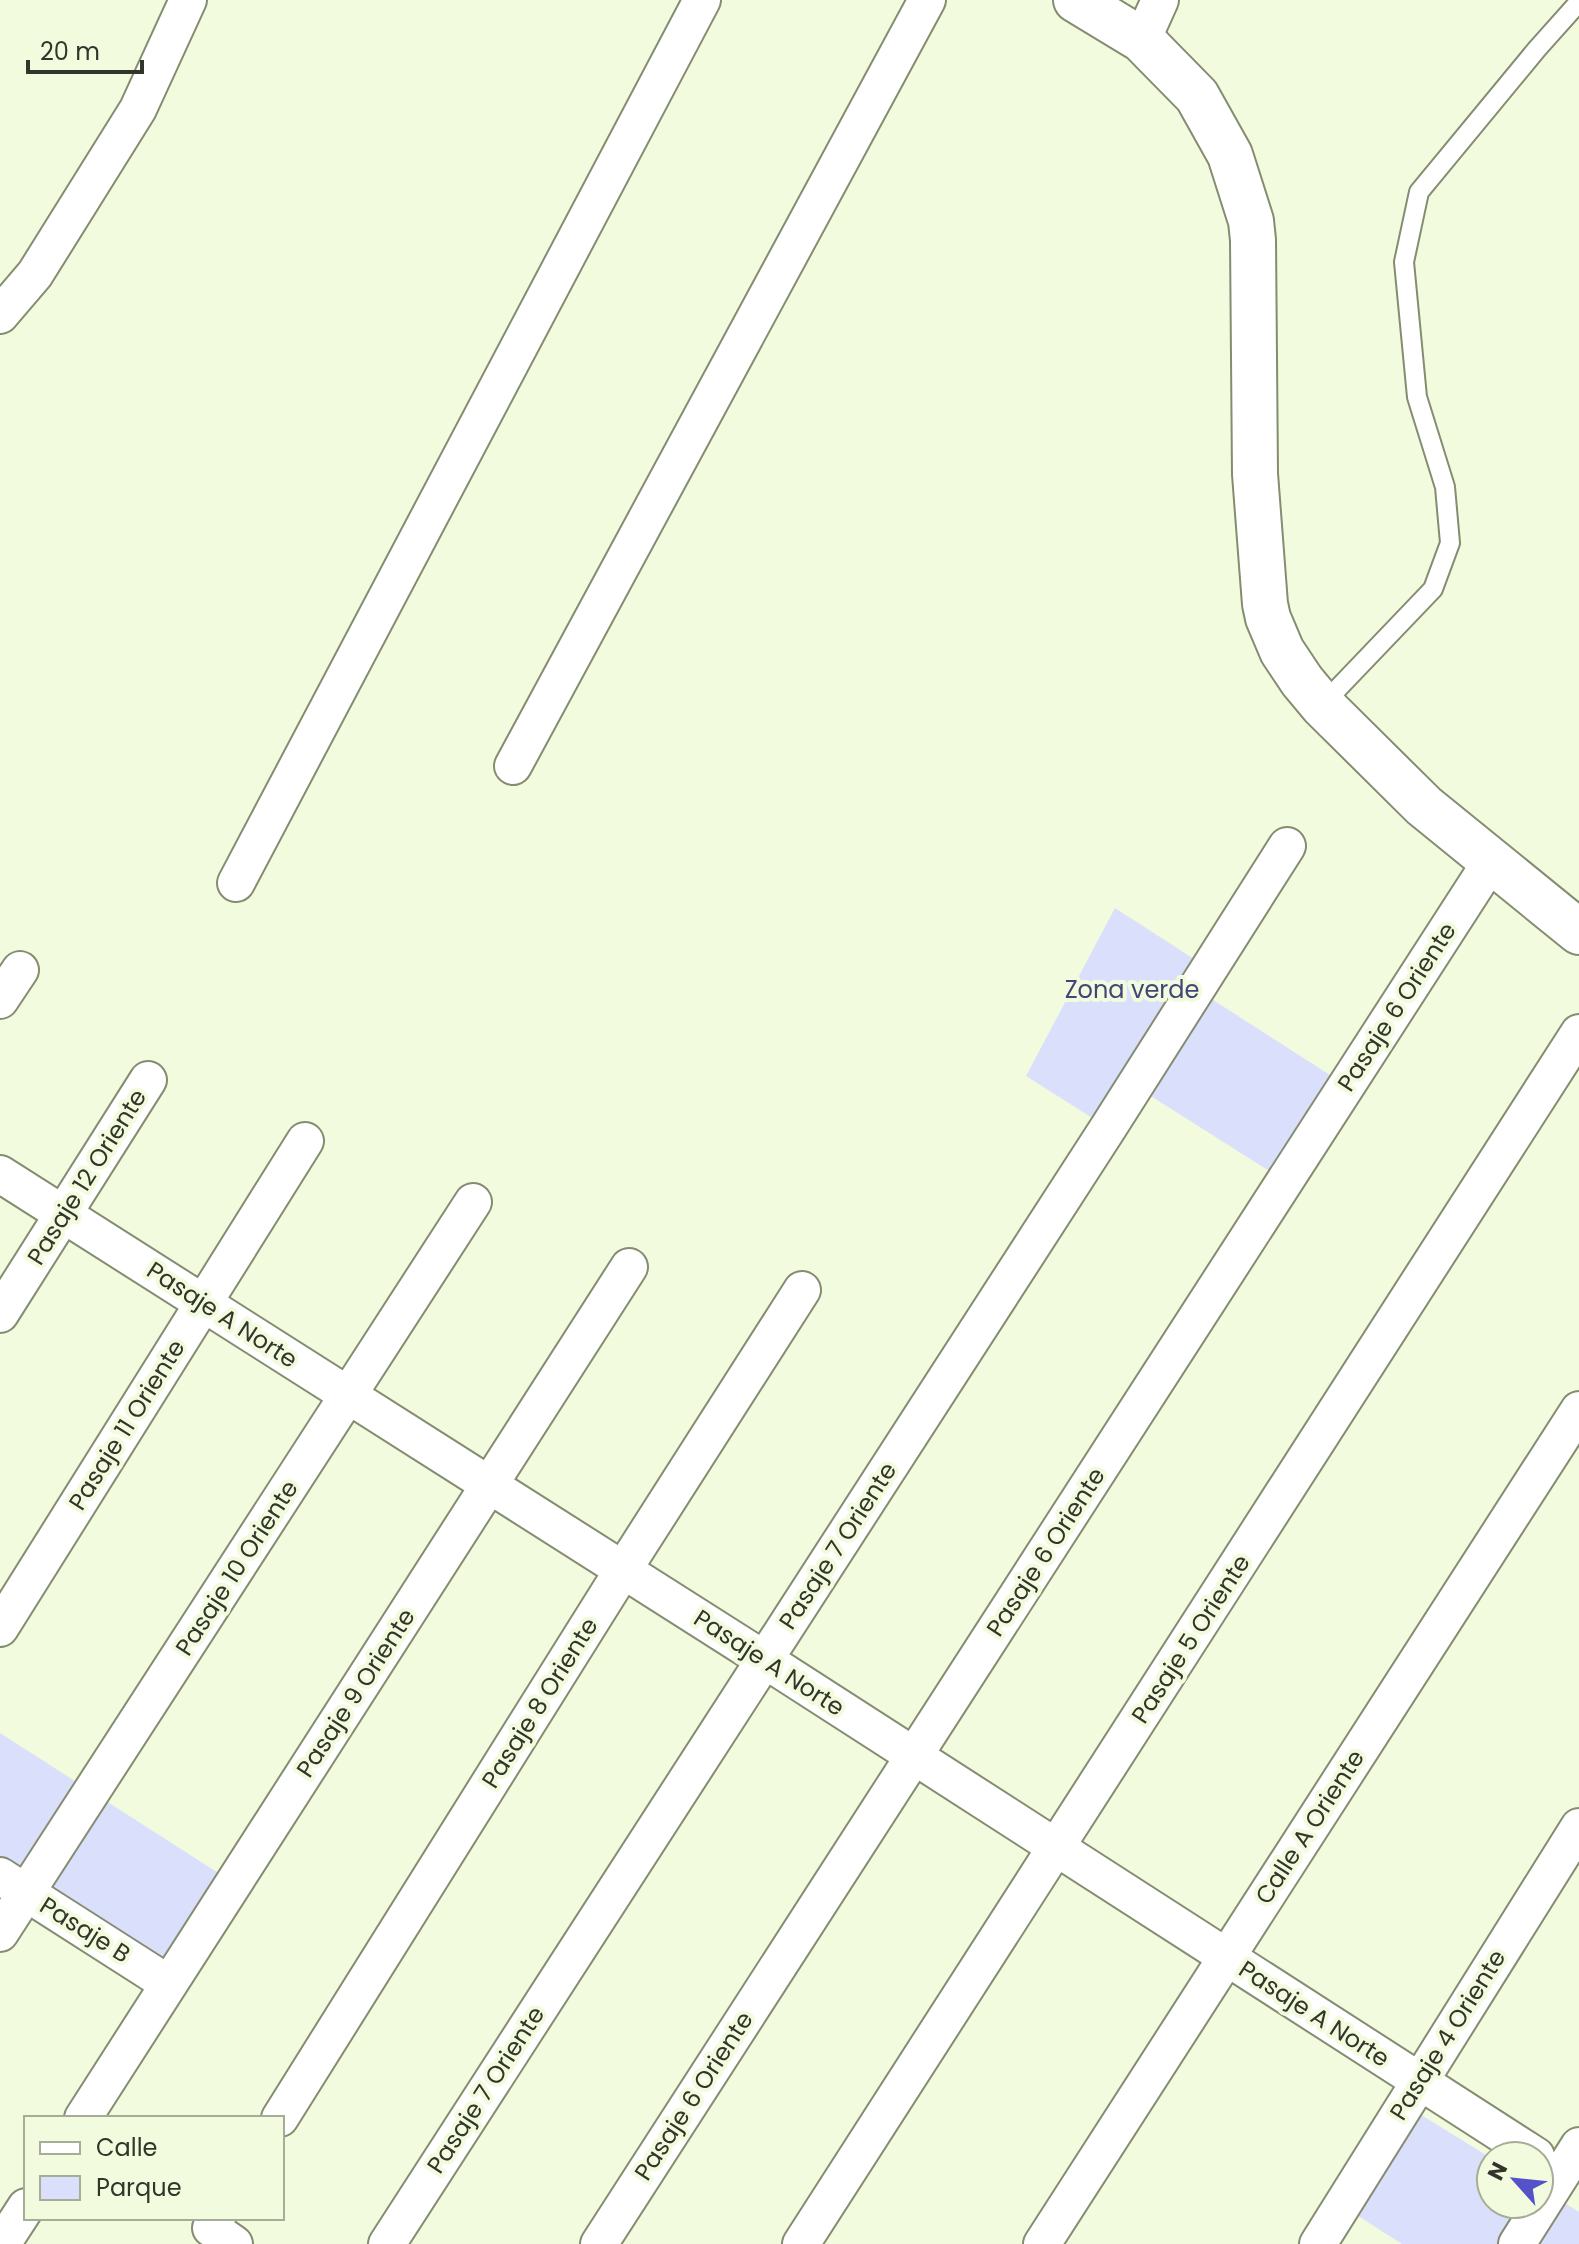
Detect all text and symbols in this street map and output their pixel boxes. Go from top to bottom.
scale bar [28,24,142,74]
text: 20 m [40,35,100,68]
street label: Pasaje 6 Oriente [1330,916,1464,1098]
park label: Zona verde [1065,973,1199,1006]
street label: Pasaje 12 Oriente [19,1083,154,1271]
street label: Pasaje A Norte [141,1253,304,1376]
street label: Pasaje 11 Oriente [61,1333,192,1516]
street label: Pasaje 7 Oriente [771,1456,904,1636]
street label: Pasaje 6 Oriente [979,1461,1113,1643]
street label: Pasaje 10 Oriente [168,1474,306,1662]
street label: Pasaje 5 Oriente [1124,1548,1258,1730]
street label: Pasaje A Norte [688,1601,851,1724]
street label: Pasaje 9 Oriente [289,1602,423,1784]
street label: Pasaje 8 Oriente [474,1611,605,1794]
street label: Calle A Oriente [1247,1743,1372,1910]
street label: Pasaje B [34,1889,137,1970]
street label: Pasaje 4 Oriente [1382,1943,1513,2126]
street label: Pasaje A Norte [1233,1952,1396,2075]
street label: Pasaje 7 Oriente [419,2000,552,2180]
street label: Pasaje 6 Oriente [627,2005,761,2187]
legend [24,2116,284,2220]
text: Calle [96,2131,157,2164]
north arrow [1475,2140,1555,2220]
text: N [1480,2157,1515,2186]
text: Parque [96,2171,182,2204]

